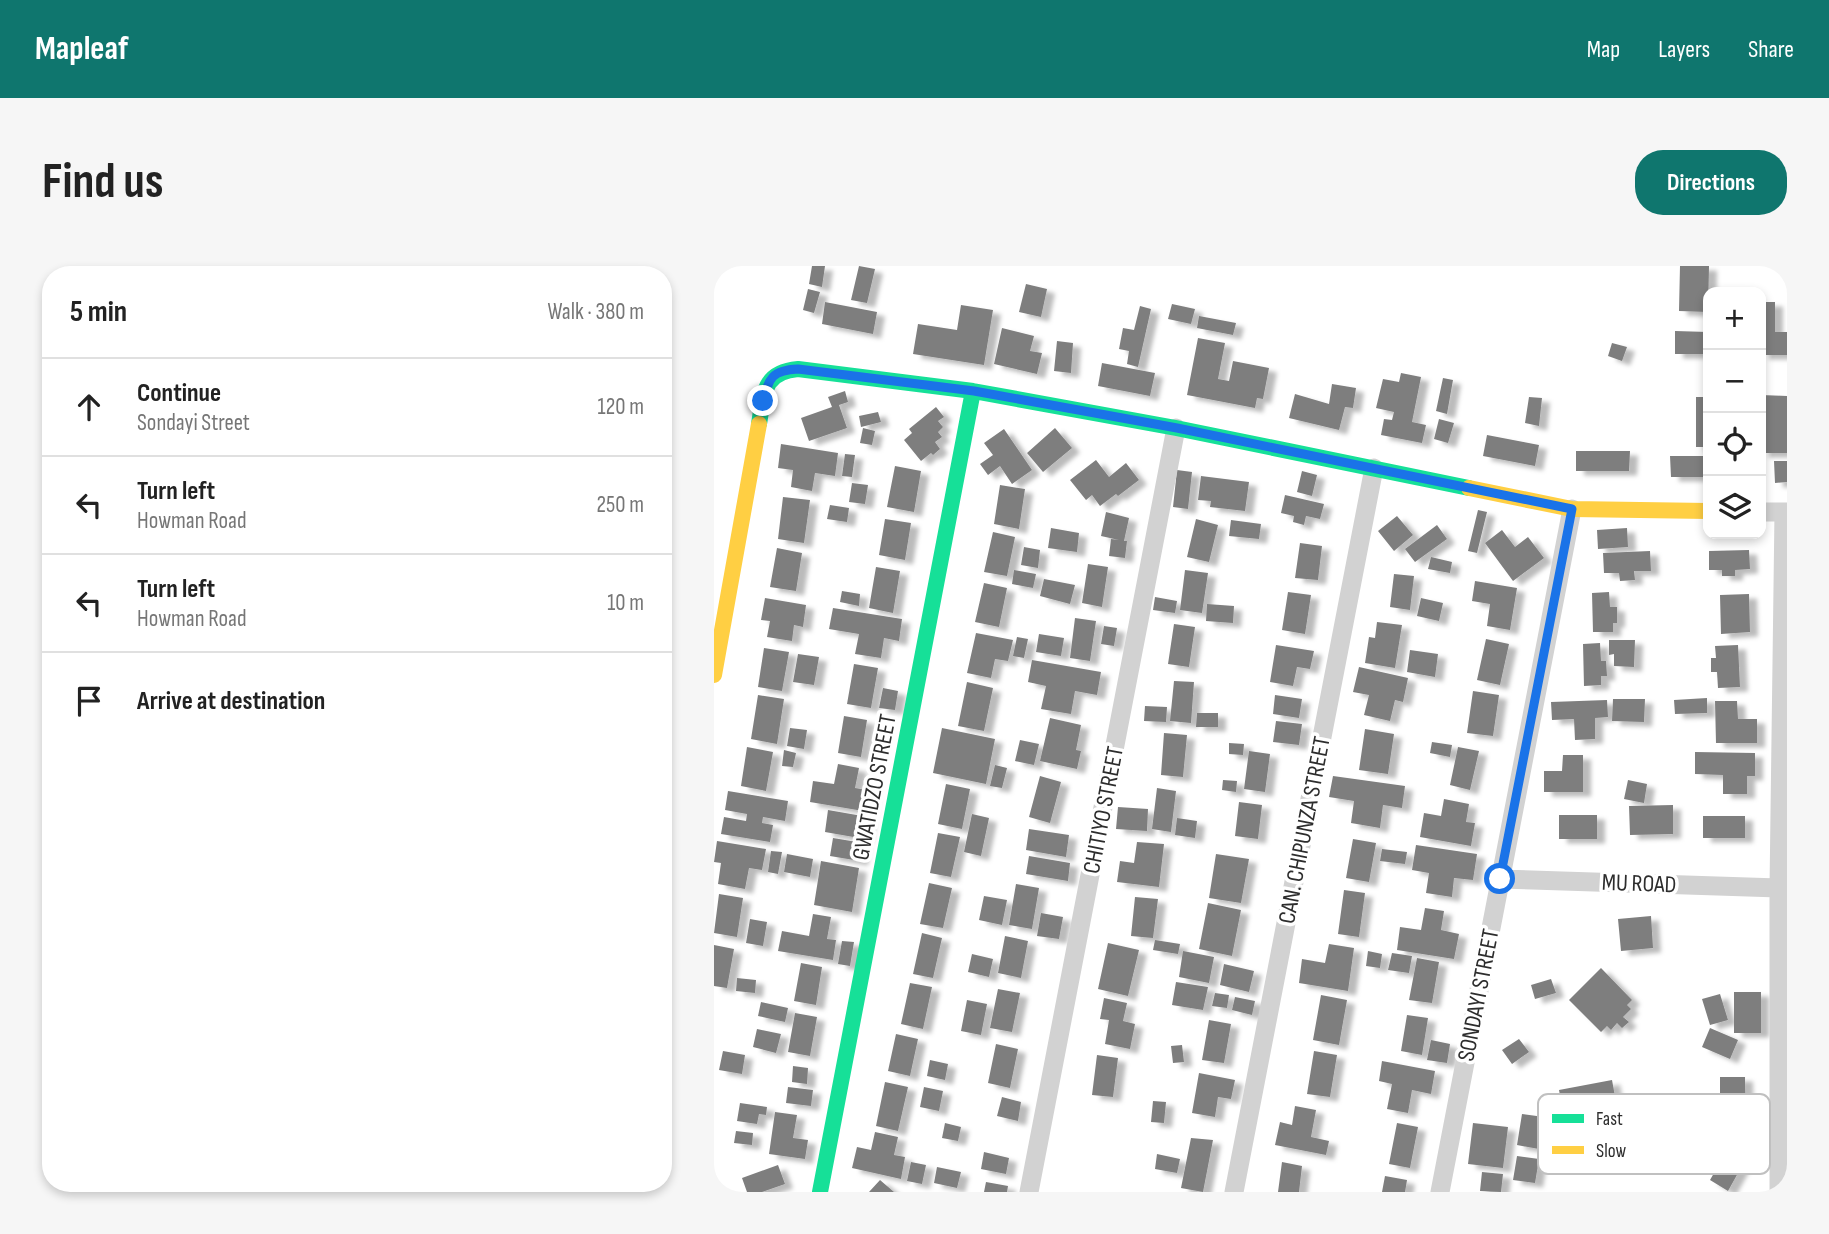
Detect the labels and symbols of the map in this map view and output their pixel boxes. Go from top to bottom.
route end [747,385,778,416]
street label: GWATIDZO STREET [846,711,903,862]
street label: CAN. CHIPUNZA STREET [1272,734,1337,926]
street label: CHITIYO STREET [1077,744,1130,876]
route start [1484,863,1515,894]
street label: MU ROAD [1601,868,1677,899]
street label: SONDAYI STREET [1451,926,1506,1064]
legend [1538,1094,1770,1174]
text: Fast [1596,1108,1623,1131]
text: Slow [1596,1140,1626,1163]

